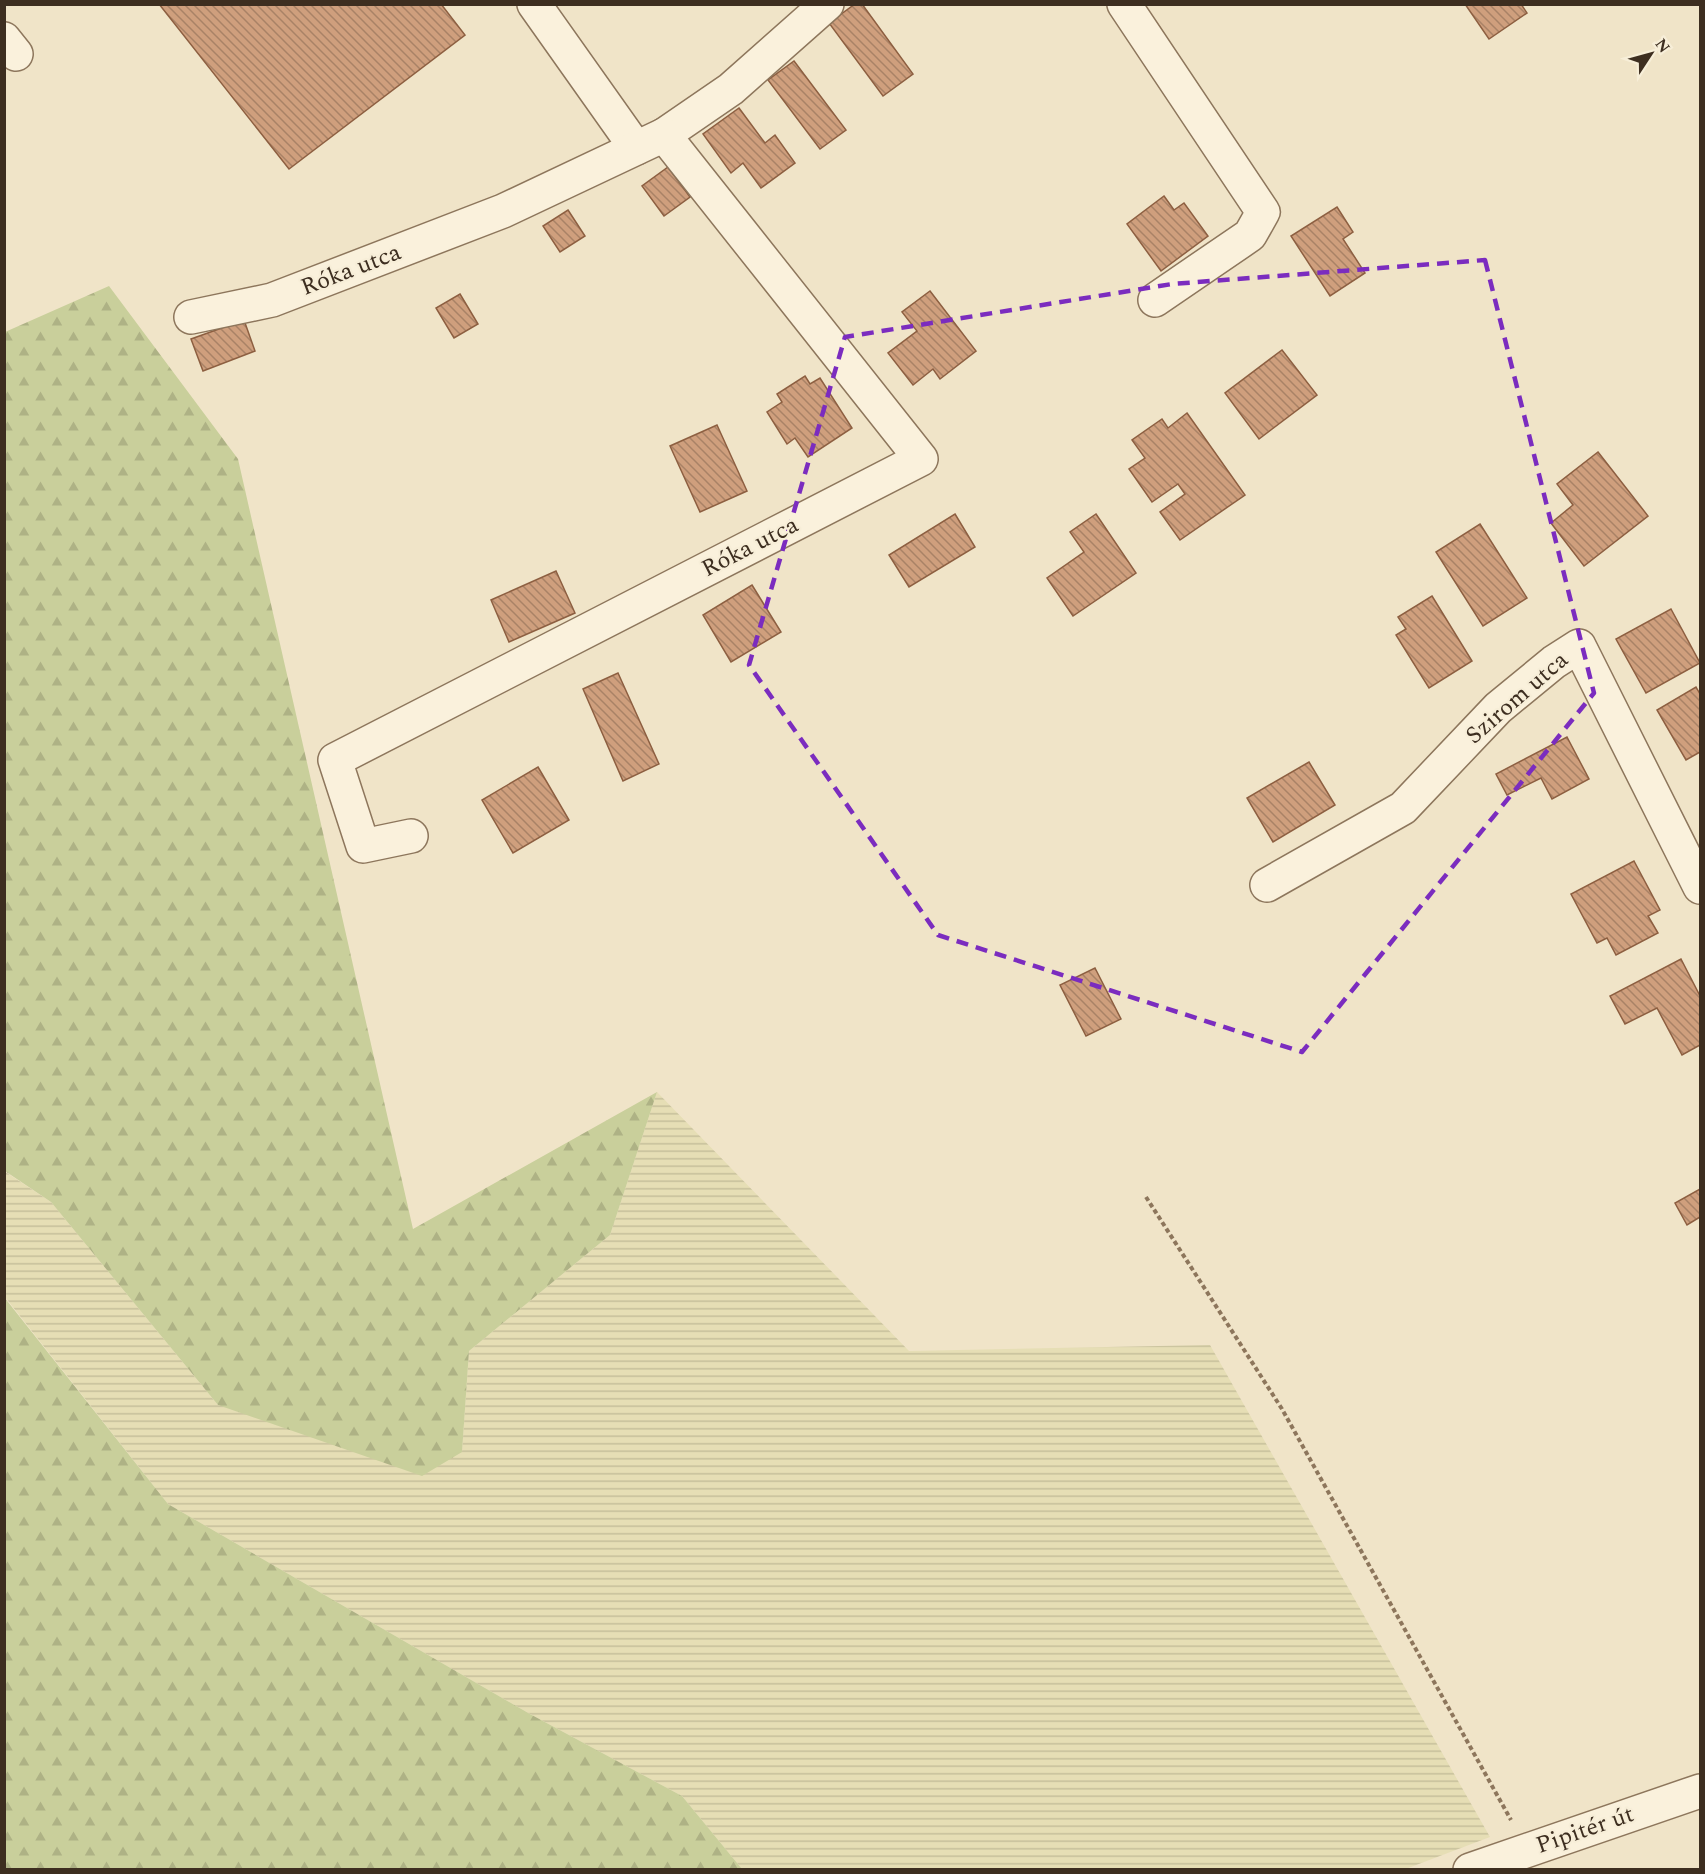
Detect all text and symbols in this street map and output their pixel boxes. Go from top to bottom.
north arrow [1621,24,1681,84]
text: N [1649,33,1676,58]
street label: Róka utca [296,234,407,306]
street label: Róka utca [695,507,805,587]
street label: Szirom utca [1457,643,1577,753]
street label: Pipitér út [1531,1796,1639,1864]

